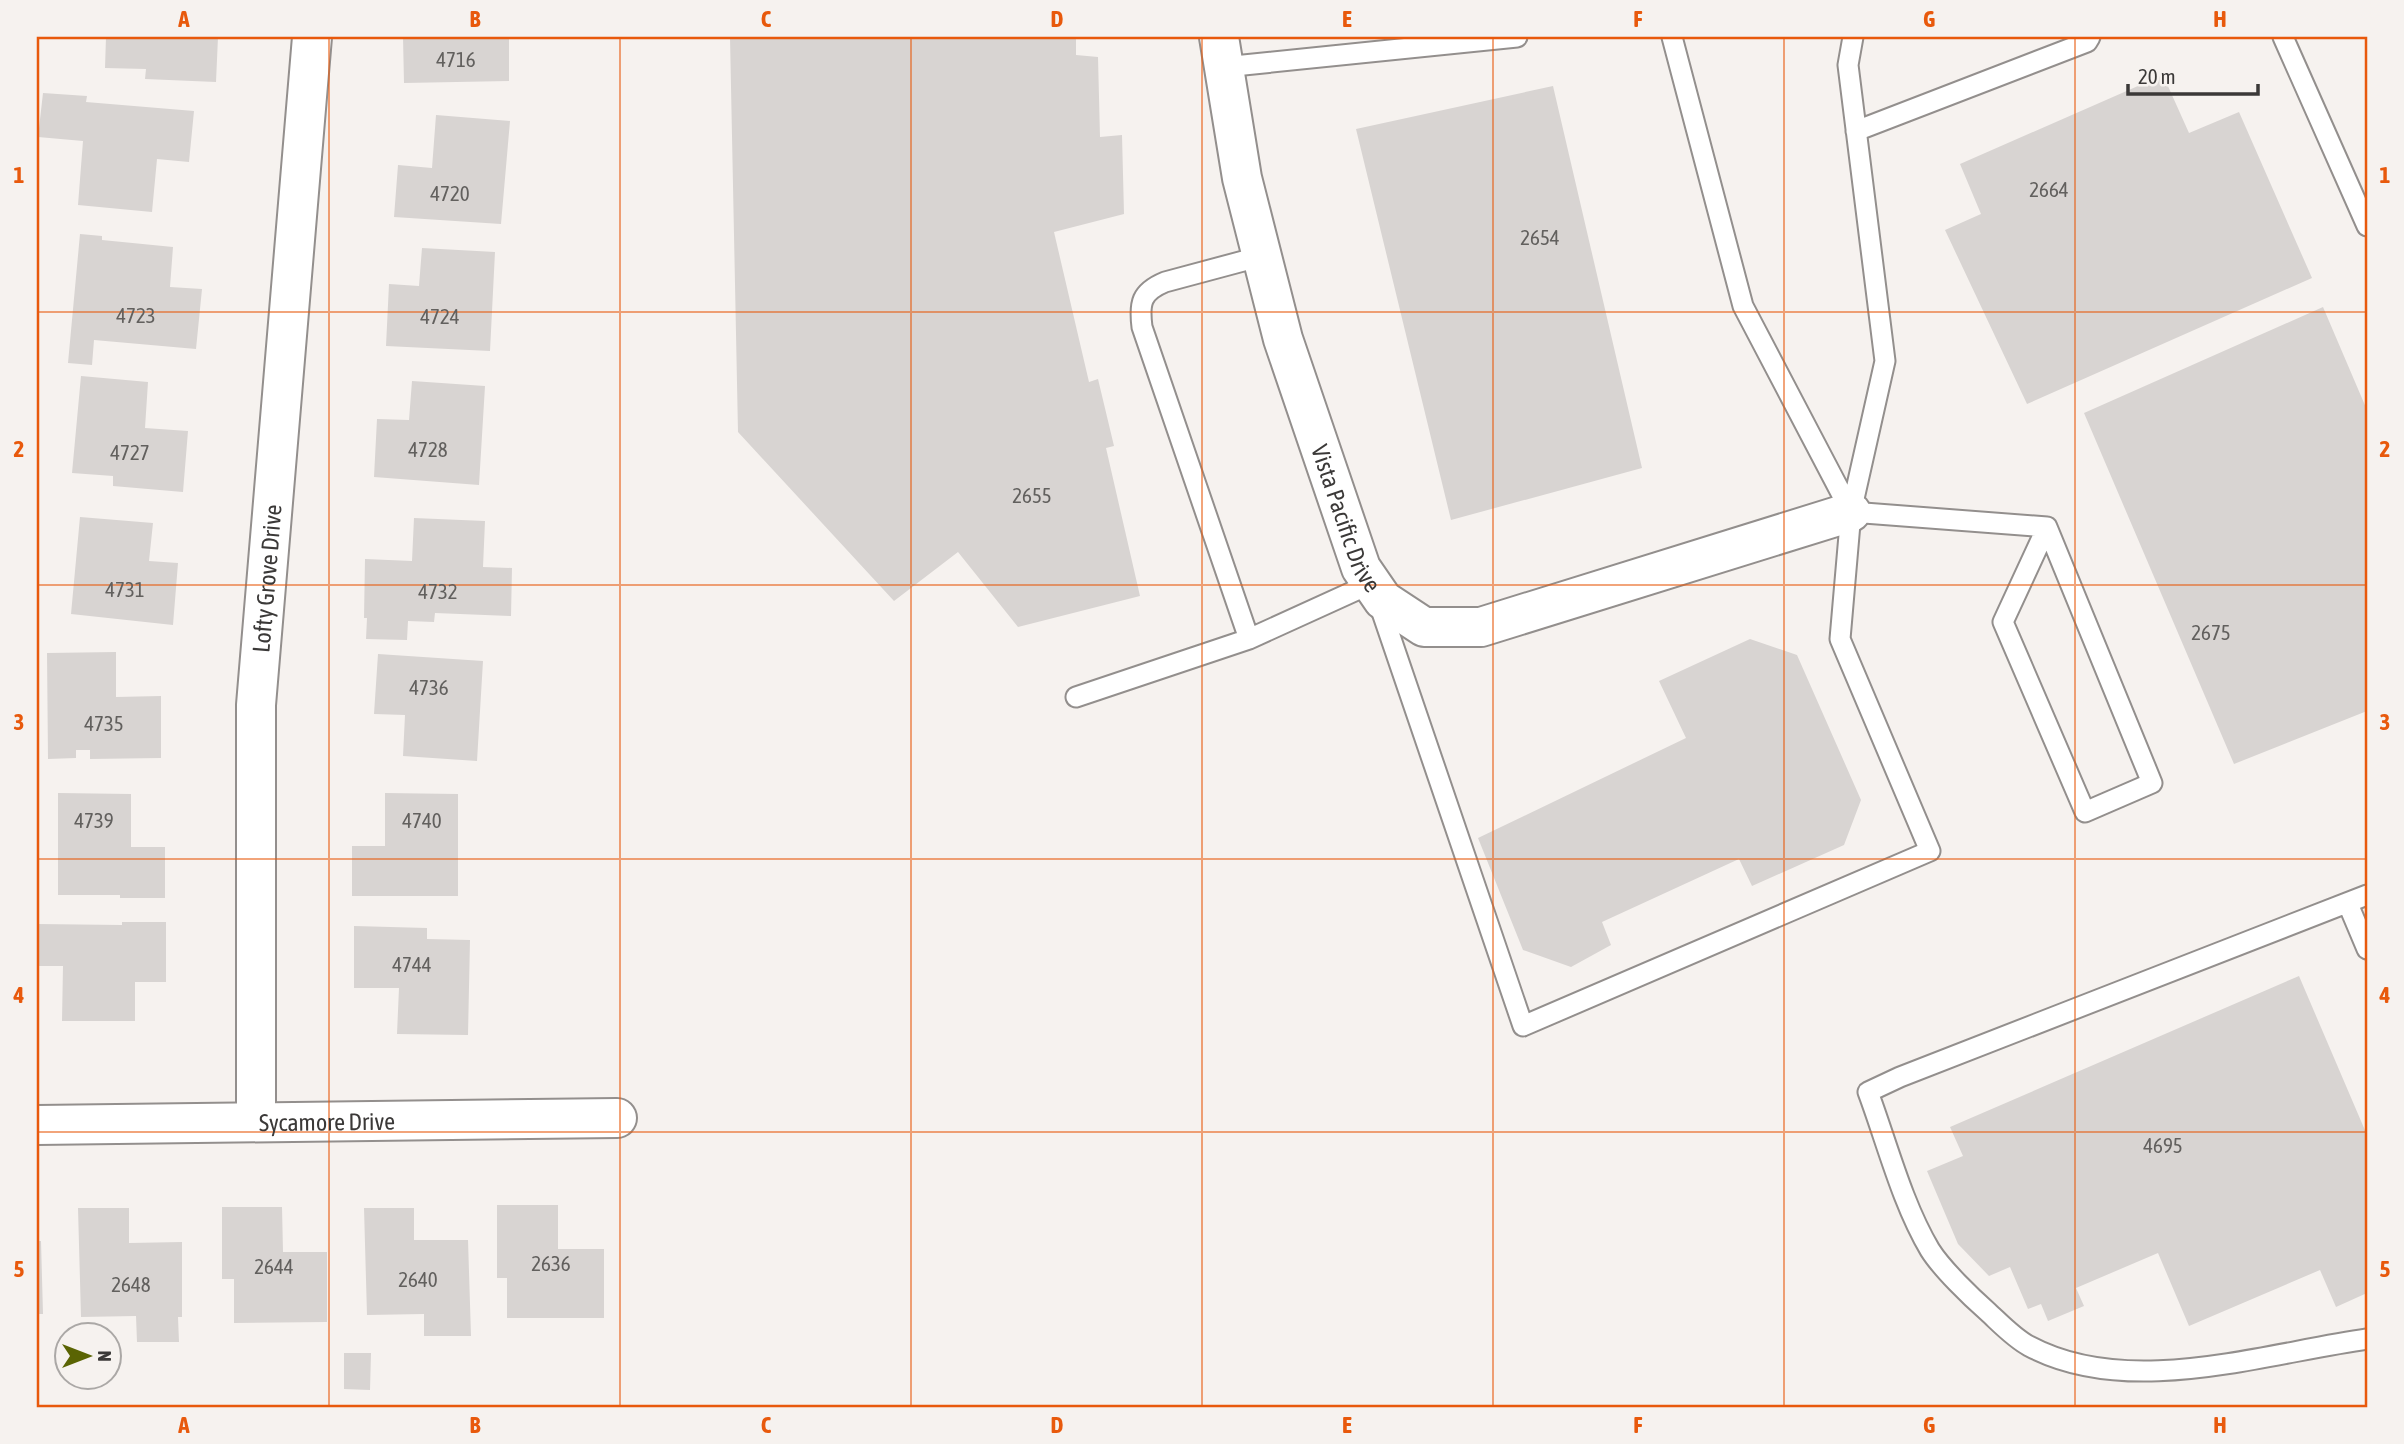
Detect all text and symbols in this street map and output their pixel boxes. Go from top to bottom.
text: A [177,6,190,32]
text: B [470,6,481,32]
text: C [761,6,772,32]
text: D [1051,6,1064,32]
text: E [1342,6,1352,32]
text: F [1633,6,1643,32]
text: G [1923,6,1935,32]
text: H [2213,6,2227,32]
house number: 4716 [436,47,476,71]
scale bar [2128,52,2257,96]
text: 20 m [2138,64,2176,88]
text: 1 [14,162,25,188]
text: 1 [2380,162,2391,188]
house number: 2664 [2029,177,2069,201]
house number: 4720 [430,181,470,205]
house number: 2654 [1520,225,1560,249]
house number: 4723 [116,303,156,327]
house number: 4724 [420,304,460,328]
text: 2 [14,436,24,462]
text: 2 [2380,436,2390,462]
house number: 4728 [408,437,448,461]
house number: 4727 [110,440,150,464]
street label: Vista Pacific Drive [1306,441,1387,597]
house number: 2655 [1012,483,1052,507]
street label: Lofty Grove Drive [247,503,286,654]
house number: 4731 [105,577,145,601]
house number: 4732 [418,579,458,603]
house number: 2675 [2191,620,2231,644]
house number: 4736 [409,675,449,699]
text: 3 [14,709,24,735]
text: 3 [2380,709,2390,735]
house number: 4735 [84,711,124,735]
house number: 4739 [74,808,114,832]
house number: 4740 [402,808,442,832]
house number: 4744 [392,952,432,976]
text: 4 [13,982,25,1008]
text: 4 [2379,982,2391,1008]
street label: Sycamore Drive [259,1107,395,1136]
house number: 4695 [2143,1133,2183,1157]
house number: 2636 [531,1251,571,1275]
house number: 2644 [254,1254,294,1278]
text: 5 [14,1256,25,1282]
text: 5 [2380,1256,2391,1282]
house number: 2640 [398,1267,438,1291]
house number: 2648 [111,1272,151,1296]
north arrow [52,1322,122,1392]
text: N [94,1350,116,1362]
text: A [177,1412,190,1438]
text: B [470,1412,481,1438]
text: C [761,1412,772,1438]
text: D [1051,1412,1064,1438]
text: E [1342,1412,1352,1438]
text: F [1633,1412,1643,1438]
text: G [1923,1412,1935,1438]
text: H [2213,1412,2227,1438]

